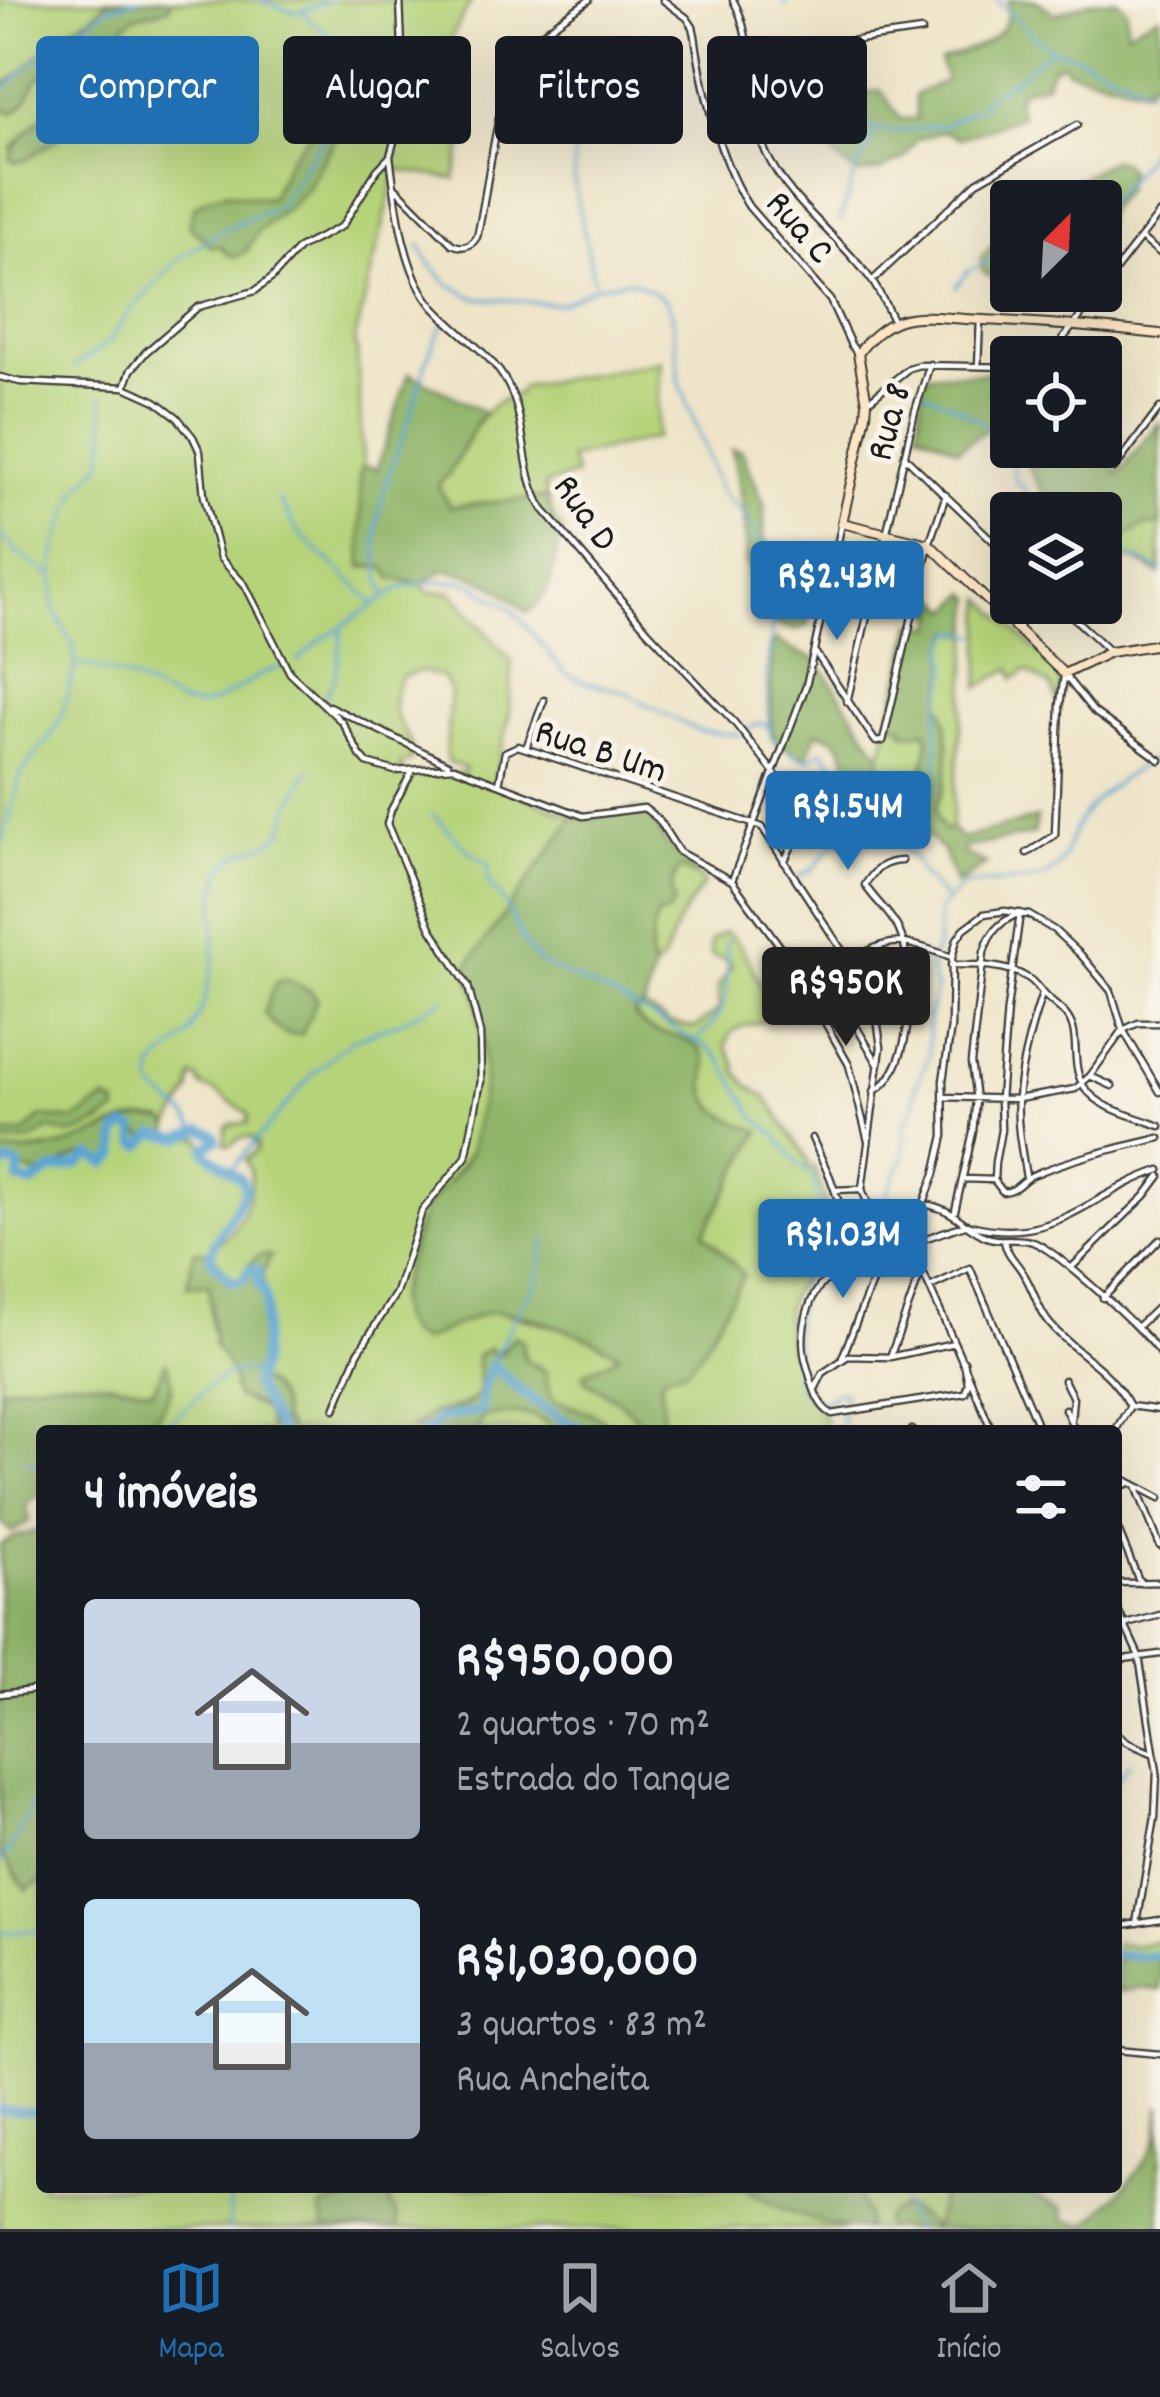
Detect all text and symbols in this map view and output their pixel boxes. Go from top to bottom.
chip: Comprar [36,36,259,144]
chip: Alugar [283,36,471,144]
chip: Filtros [495,36,683,144]
chip: Novo [707,36,867,144]
street label: Rua C [749,180,845,278]
north arrow [990,180,1122,312]
map controls [990,180,1122,624]
button: locate [990,336,1122,468]
street label: Rua 8 [856,378,929,468]
street label: Rua D [536,465,629,565]
button: layers [990,492,1122,624]
pin: R$2.43M [726,541,948,643]
text: R$2.43M [778,552,896,607]
street label: Rua B Um [527,707,673,801]
pin: R$1.54M [737,771,959,873]
text: R$1.54M [793,782,903,837]
pin: R$950K [748,947,944,1049]
text: R$950K [789,958,903,1013]
pin: R$1.03M [732,1199,954,1301]
text: R$1.03M [785,1210,901,1265]
text: 4 imóveis [84,1461,258,1533]
icon: filters [1008,1464,1074,1530]
text: R$950,000 [456,1628,675,1700]
icon: home [180,1647,324,1791]
text: 2 quartos · 70 m² [456,1700,710,1755]
text: Estrada do Tanque [456,1755,731,1810]
text: R$1,030,000 [456,1928,699,2000]
icon: home [180,1947,324,2091]
text: 3 quartos · 83 m² [456,2000,707,2055]
text: Rua Ancheita [456,2055,649,2110]
tab: Mapa [158,2255,224,2374]
tab: Salvos [540,2255,620,2374]
tab: Início [936,2255,1002,2374]

